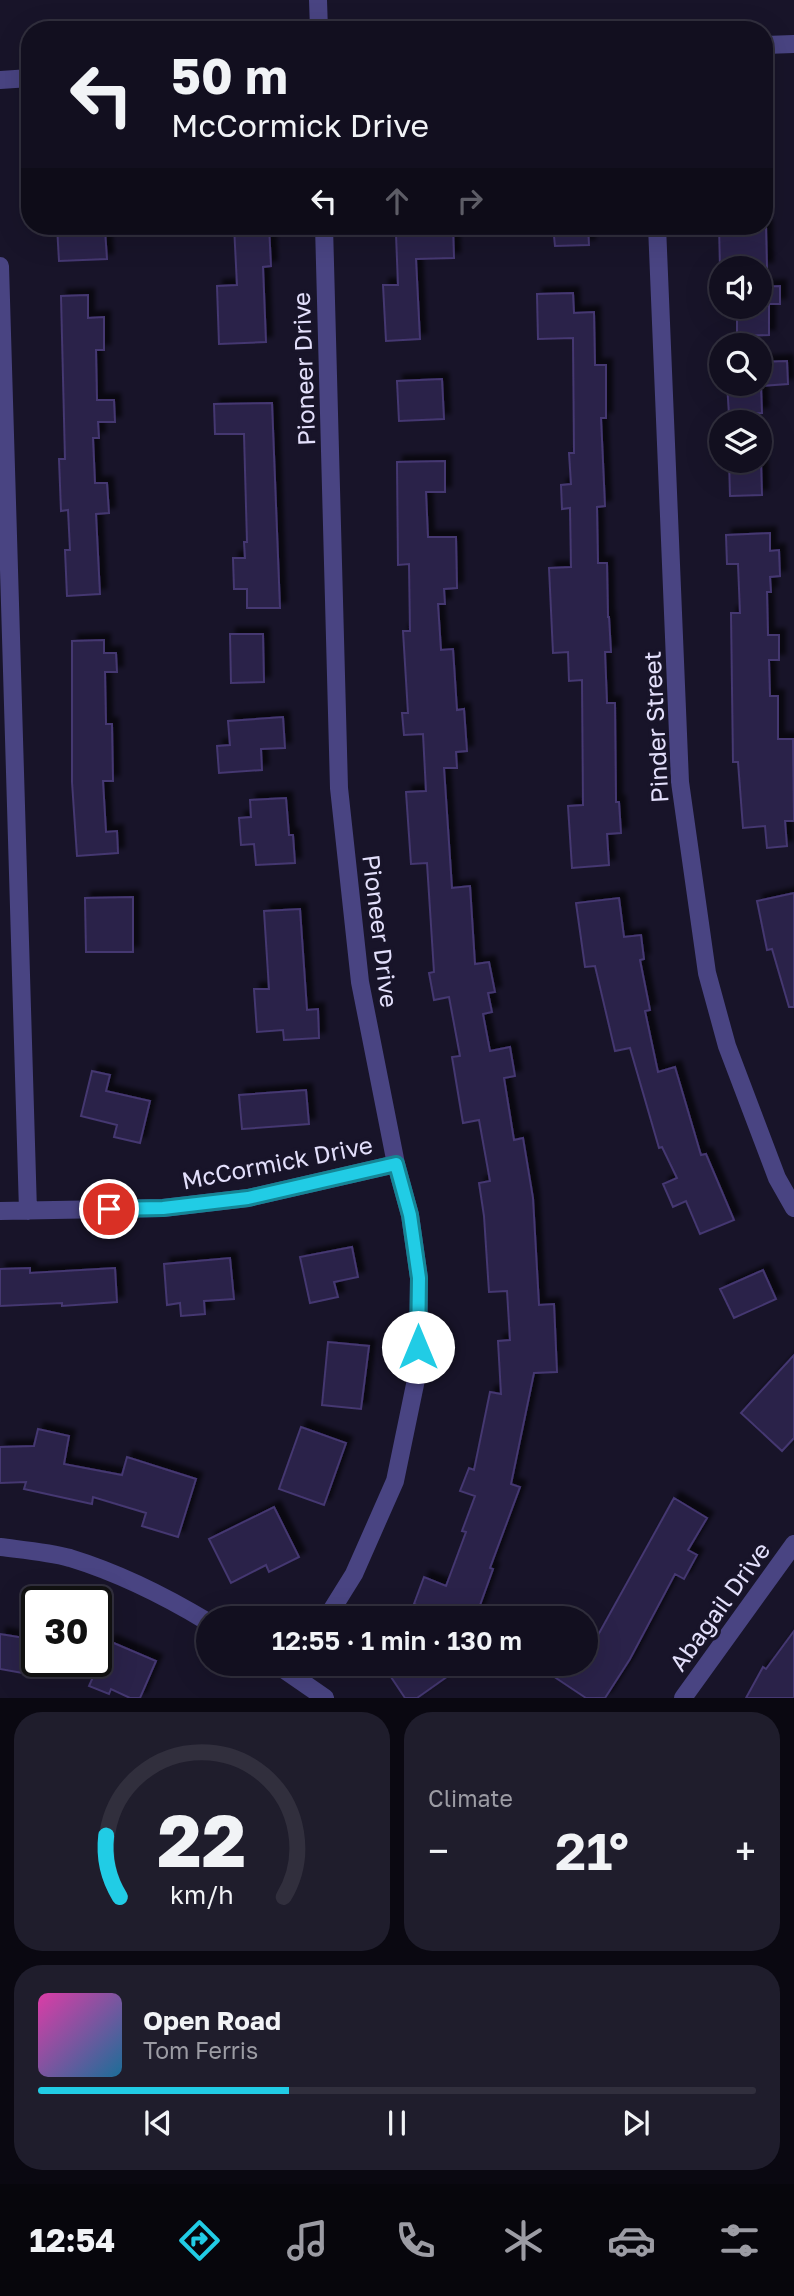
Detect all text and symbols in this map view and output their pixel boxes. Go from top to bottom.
text: 50 m [171,46,288,105]
icon: left [56,49,147,140]
text: McCormick Drive [171,106,429,144]
icon: left [305,182,343,220]
icon: ahead [378,182,416,220]
icon: right [451,182,489,220]
map controls [709,256,772,473]
button: sound [709,256,772,319]
street label: Pioneer Drive [286,292,320,446]
button: search [709,333,772,396]
button: layers [709,410,772,473]
street label: Pinder Street [637,650,673,804]
street label: Pioneer Drive [357,853,405,1009]
street label: McCormick Drive [179,1129,375,1195]
pin [79,1179,139,1239]
icon: arrive [90,1190,128,1228]
position arrow [381,1310,455,1384]
street label: Abagail Drive [663,1536,775,1676]
speed limit sign: 30 [21,1586,112,1677]
text: 12:55 · 1 min · 130 m [272,1625,522,1656]
text: Climate [428,1784,513,1812]
text: 22 [158,1797,246,1884]
text: 21° [555,1819,629,1881]
text: − [428,1828,449,1873]
text: + [735,1828,756,1873]
text: km/h [170,1879,234,1910]
text: Open Road [143,2005,281,2036]
text: Tom Ferris [143,2036,258,2064]
icon: previous [139,2104,177,2142]
icon: pause [378,2104,416,2142]
icon: next [617,2104,655,2142]
icon: directions [175,2216,224,2265]
icon: music [283,2216,332,2265]
icon: phone [391,2216,440,2265]
icon: climate [499,2216,548,2265]
icon: car [607,2216,656,2265]
icon: filters [715,2216,764,2265]
text: 12:54 [30,2221,115,2259]

